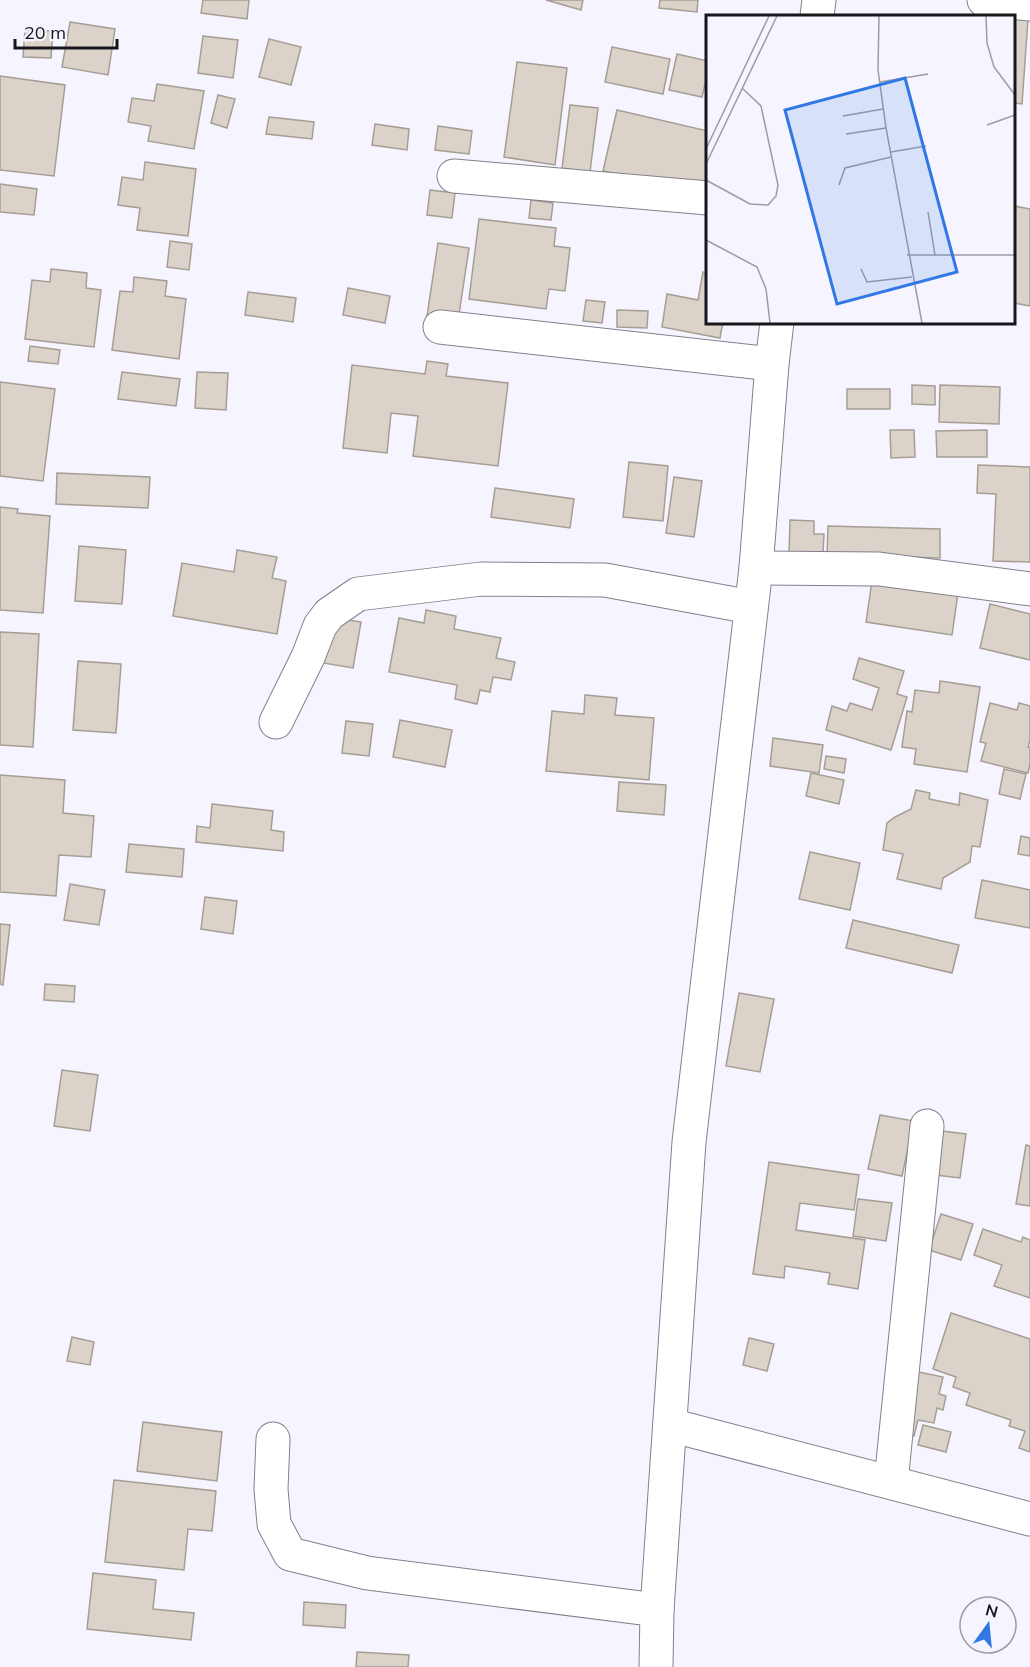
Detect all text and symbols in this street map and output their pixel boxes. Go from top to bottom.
scale bar [15,12,117,50]
inset map [706,15,1015,324]
text: 20 m [24,21,66,44]
north arrow [958,1595,1018,1655]
text: N [983,1599,1000,1622]

